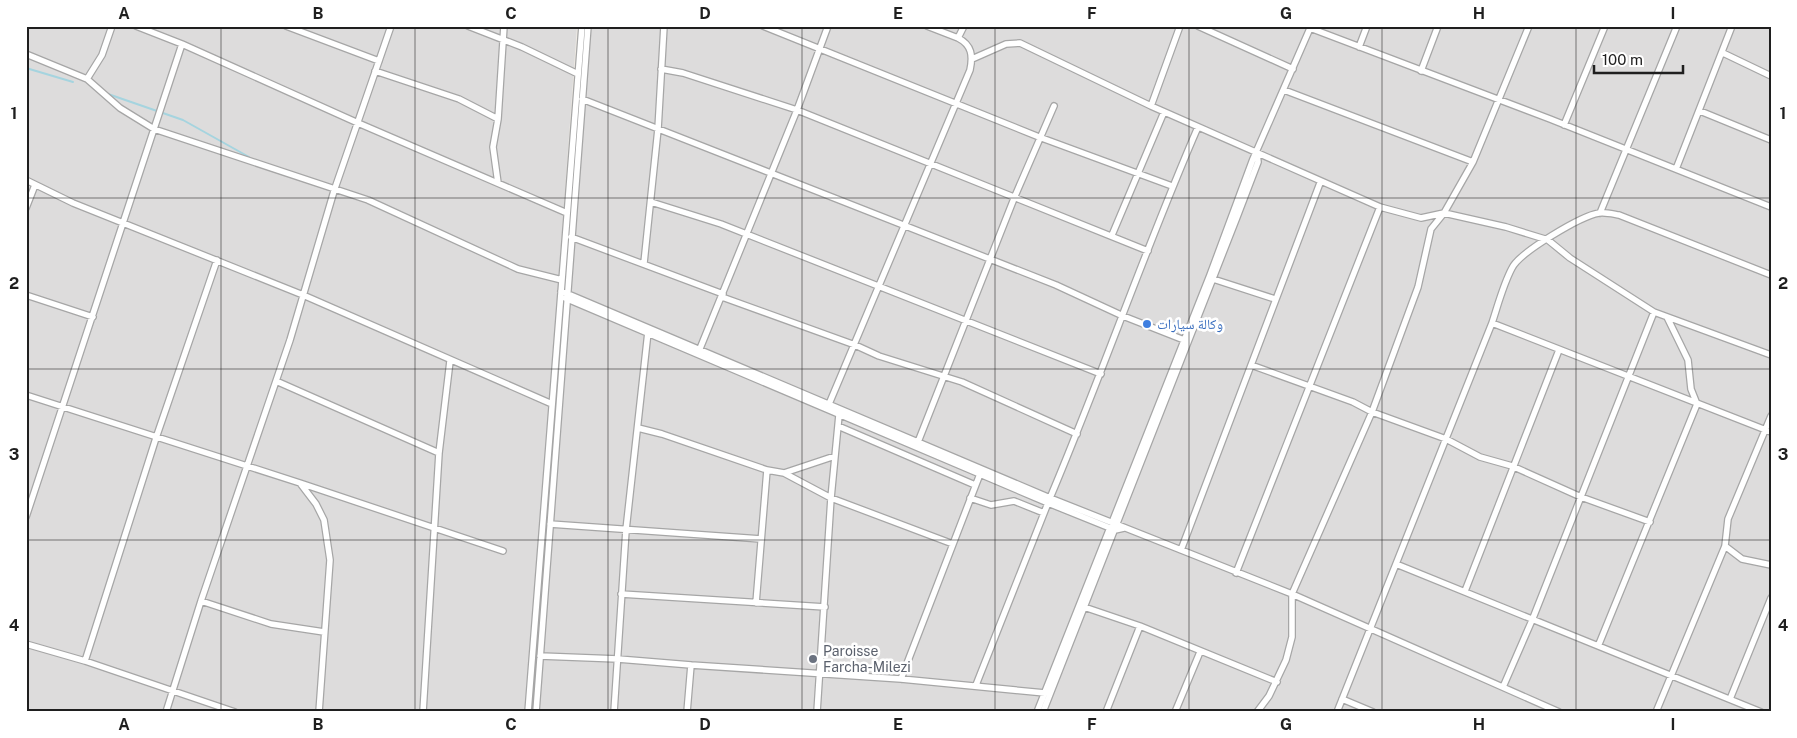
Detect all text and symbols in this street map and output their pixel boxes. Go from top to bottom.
text: A [118,4,130,23]
text: B [313,4,324,23]
text: C [505,4,517,23]
text: D [699,4,711,23]
text: E [893,4,903,23]
text: F [1087,4,1097,23]
text: G [1280,4,1292,23]
text: H [1473,4,1485,23]
text: I [1671,4,1675,23]
scale bar [1594,42,1683,74]
text: 100 m [1602,51,1643,68]
text: 1 [11,104,17,123]
text: 1 [1780,104,1786,123]
text: 2 [9,274,19,293]
text: 2 [1778,274,1788,293]
place label: وكالة سيارات [1157,316,1223,333]
marker: وكالة سيارات [1141,318,1153,330]
text: 3 [9,445,19,464]
text: 3 [1778,445,1788,464]
text: 4 [9,616,20,635]
text: 4 [1778,616,1789,635]
place label: Paroisse Farcha-Milezi [823,643,911,675]
marker: Paroisse Farcha-Milezi [807,653,819,665]
text: A [118,715,130,734]
text: B [313,715,324,734]
text: C [505,715,517,734]
text: D [699,715,711,734]
text: E [893,715,903,734]
text: F [1087,715,1097,734]
text: G [1280,715,1292,734]
text: H [1473,715,1485,734]
text: I [1671,715,1675,734]

